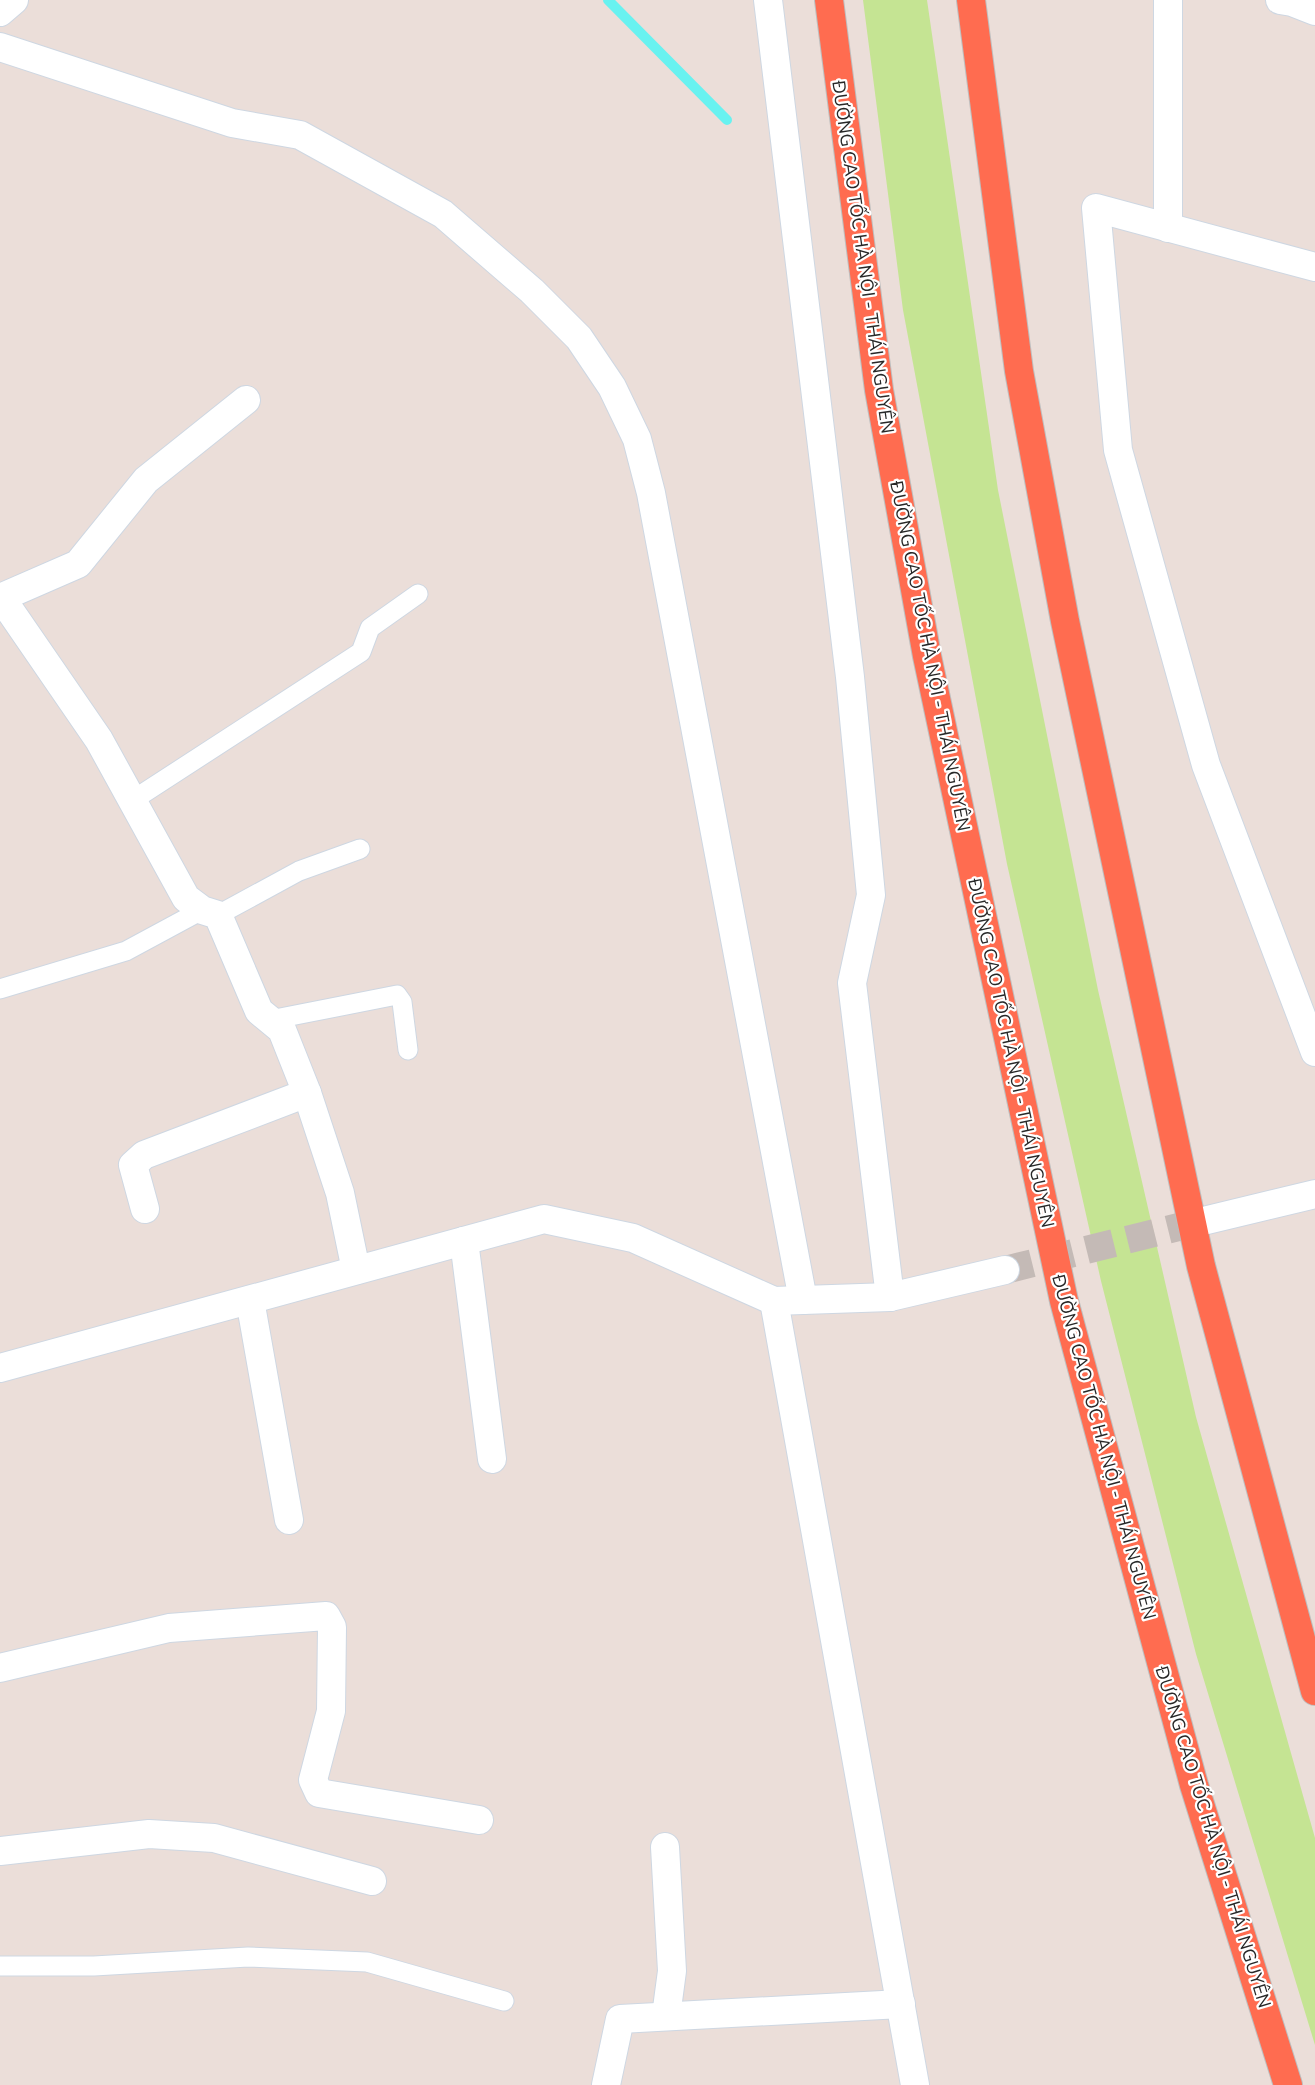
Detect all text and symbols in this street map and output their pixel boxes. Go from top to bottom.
street label: ĐƯỜNG CAO TỐC HÀ NỘI - THÁI NGUYÊN [826,78,901,435]
street label: ĐƯỜNG CAO TỐC HÀ NỘI - THÁI NGUYÊN [884,478,977,833]
street label: ĐƯỜNG CAO TỐC HÀ NỘI - THÁI NGUYÊN [962,875,1061,1230]
street label: ĐƯỜNG CAO TỐC HÀ NỘI - THÁI NGUYÊN [1046,1271,1163,1622]
street label: ĐƯỜNG CAO TỐC HÀ NỘI - THÁI NGUYÊN [1149,1662,1278,2011]

